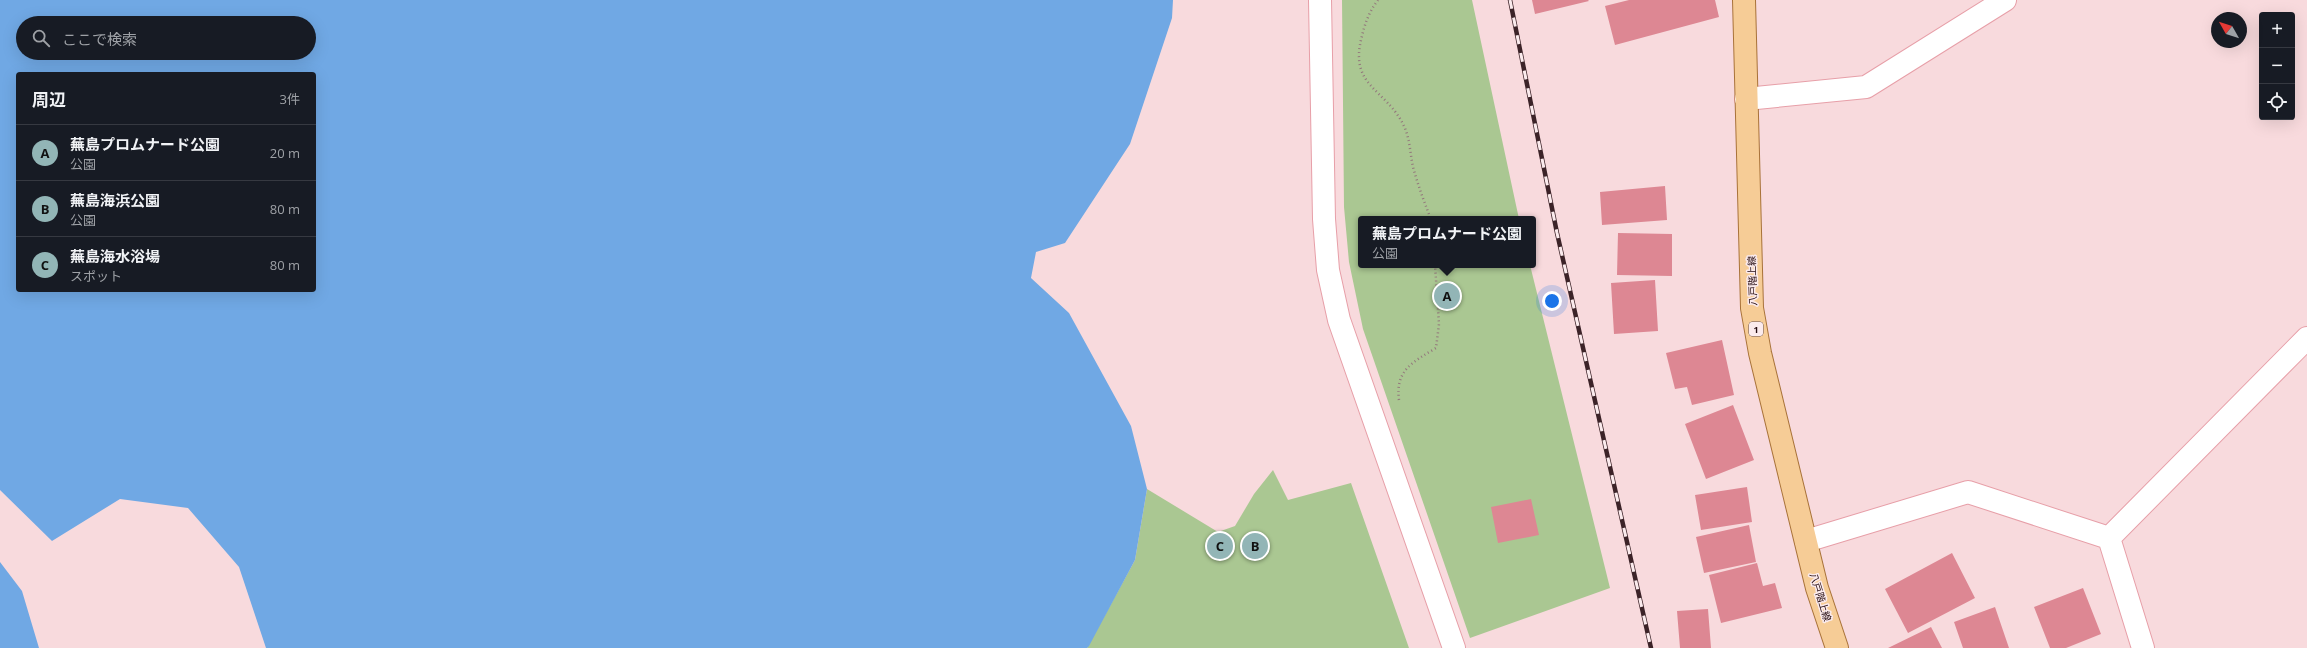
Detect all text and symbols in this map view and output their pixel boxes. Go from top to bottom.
north arrow [2211,12,2247,48]
map controls [2259,12,2295,120]
button: + [2259,12,2295,48]
search box [16,16,316,60]
icon: search [30,27,52,49]
text: ここで検索 [62,29,137,49]
button: − [2259,48,2295,84]
button: locate [2259,84,2295,120]
text: 周辺 [32,88,66,111]
text: 3件 [280,90,300,108]
text: 蕪島プロムナード公園 [70,134,220,154]
text: A [41,144,49,162]
text: 20 m [270,144,300,162]
text: 公園 [70,155,96,173]
text: 蕪島海浜公園 [70,190,160,210]
text: B [41,200,49,218]
text: 80 m [270,200,300,218]
text: 公園 [70,211,96,229]
popup [1358,216,1536,268]
text: 蕪島プロムナード公園 [1372,223,1522,243]
text: 公園 [1372,244,1398,262]
text: 蕪島海水浴場 [70,246,160,266]
text: C [41,256,49,274]
text: 80 m [270,256,300,274]
street label: 八戸階上線 [1744,256,1760,306]
text: スポット [70,267,122,285]
pin: A [1434,281,1460,311]
your location [1542,291,1562,311]
road number: 1 [1749,322,1763,336]
pin: C [1207,531,1233,561]
pin: B [1242,531,1268,561]
street label: 八戸階上線 [1807,571,1835,623]

